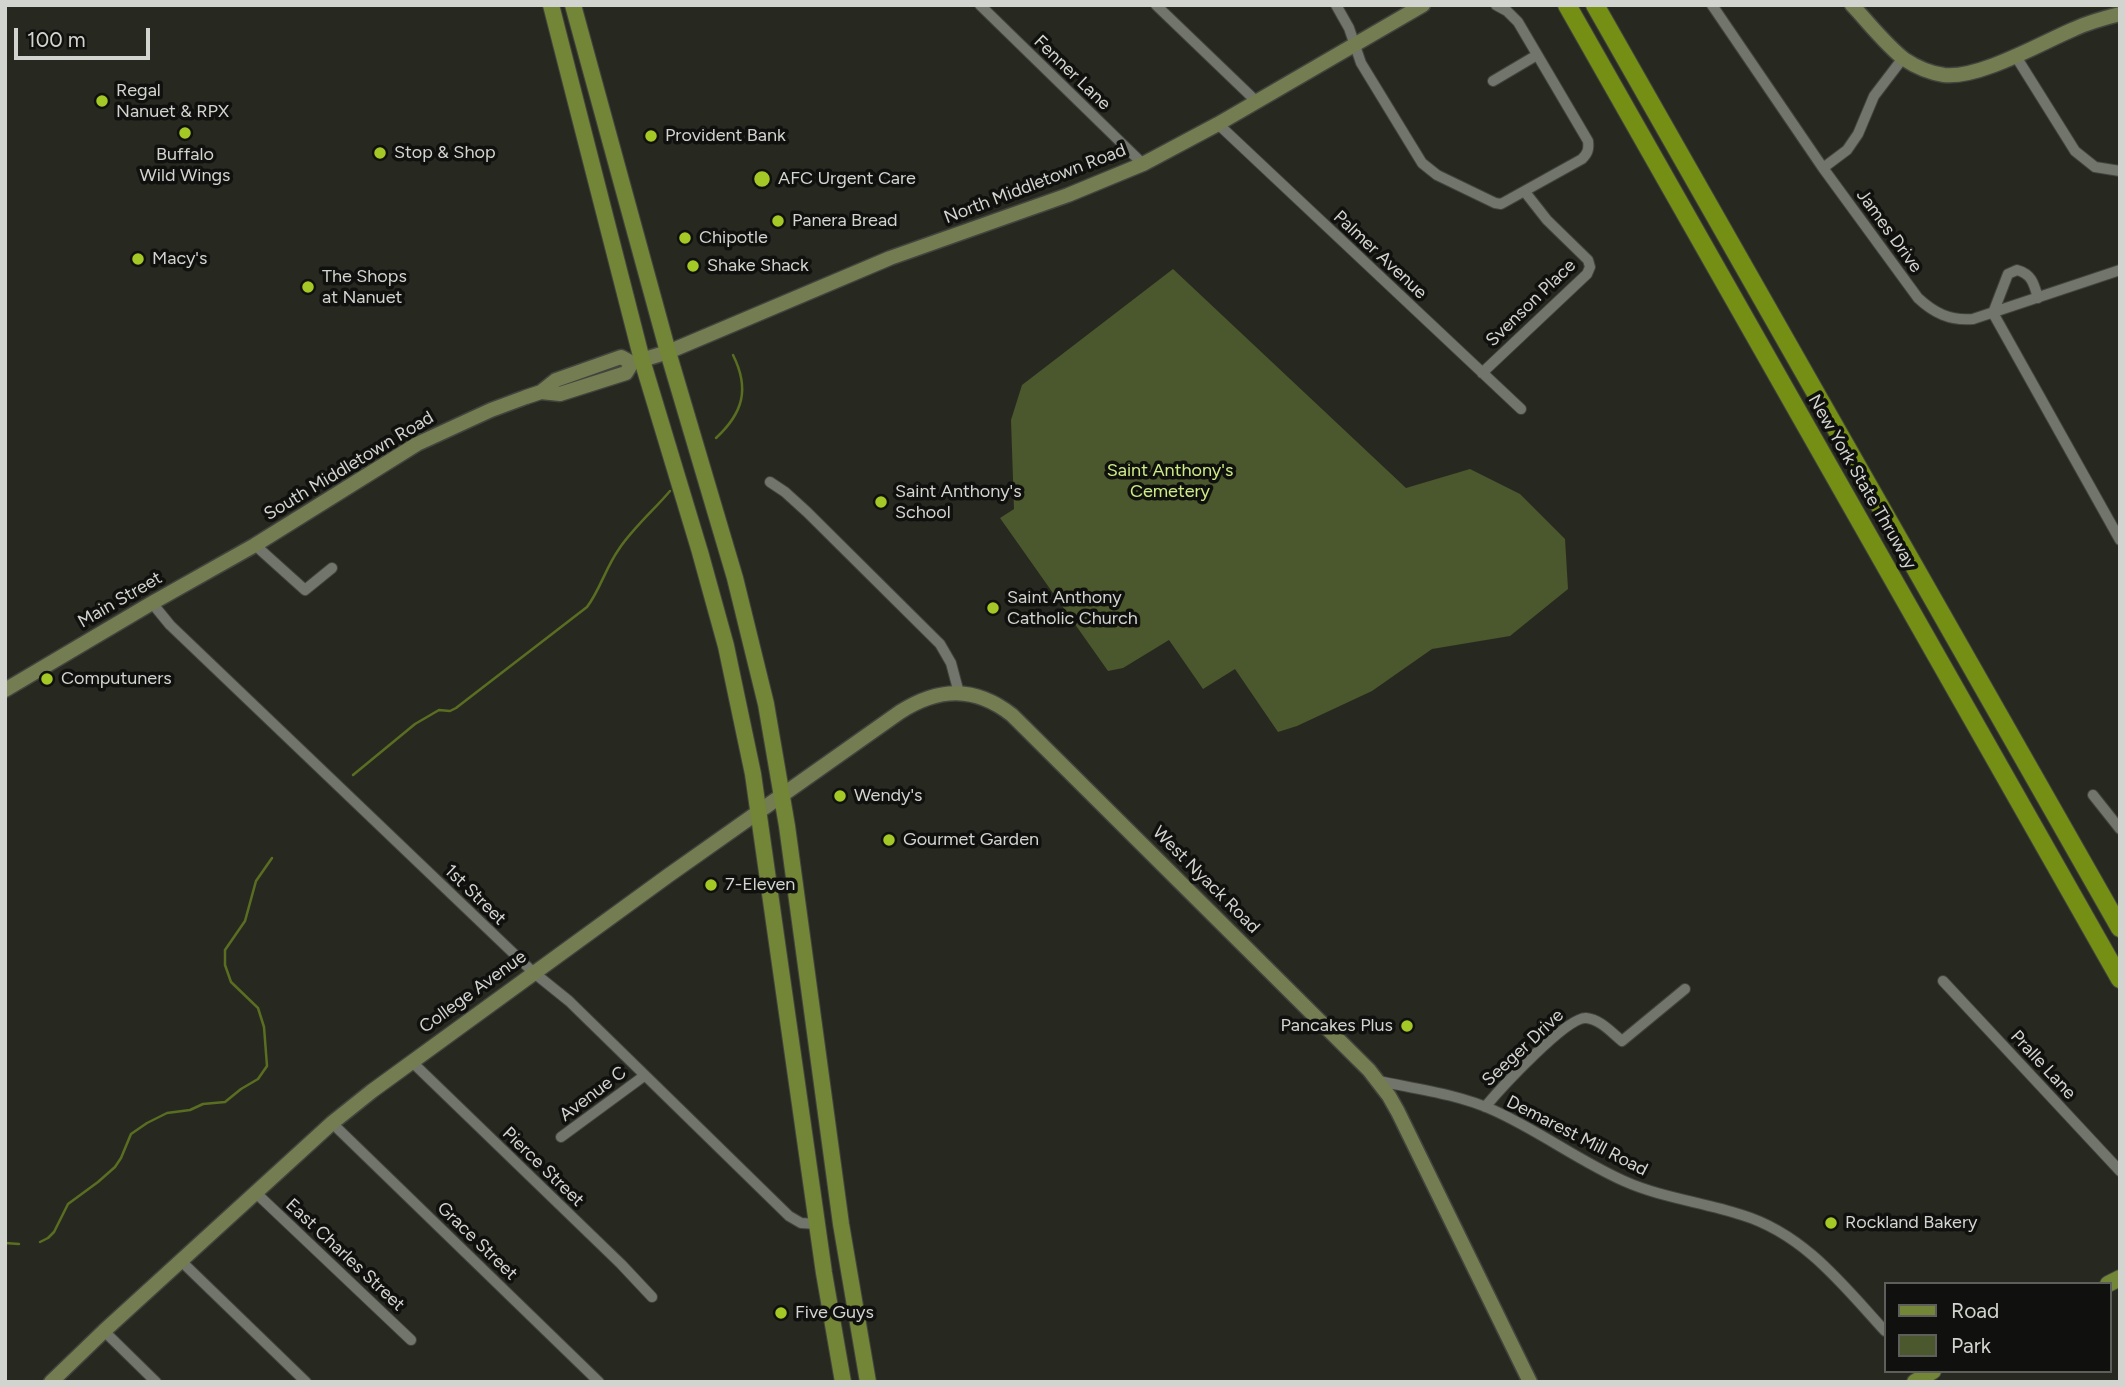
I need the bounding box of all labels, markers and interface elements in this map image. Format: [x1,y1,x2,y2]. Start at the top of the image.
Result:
scale bar [18,14,154,58]
text: 100 m [27,27,86,52]
street label: Fenner Lane [1029,31,1115,115]
place label: Regal Nanuet & RPX [116,80,229,122]
marker: Regal Nanuet & RPX [94,93,110,109]
marker: Buffalo Wild Wings [177,125,193,141]
place label: Provident Bank [665,125,786,147]
marker: Provident Bank [643,128,659,144]
street label: North Middletown Road [941,139,1129,229]
place label: Stop & Shop [394,142,496,164]
place label: Buffalo Wild Wings [140,144,230,186]
marker: Stop & Shop [372,145,388,161]
place label: AFC Urgent Care [778,168,916,190]
marker: AFC Urgent Care [752,169,772,189]
street label: James Drive [1851,185,1927,277]
street label: Palmer Avenue [1329,206,1431,304]
place label: Panera Bread [792,210,898,232]
marker: Panera Bread [770,213,786,229]
place label: Chipotle [699,227,768,249]
marker: Chipotle [677,230,693,246]
place label: Macy's [152,248,207,270]
marker: Macy's [130,251,146,267]
place label: Shake Shack [707,255,809,277]
street label: Svenson Place [1482,255,1580,351]
marker: Shake Shack [685,258,701,274]
place label: The Shops at Nanuet [322,266,407,308]
marker: The Shops at Nanuet [300,279,316,295]
street label: New York State Thruway [1803,391,1921,573]
street label: South Middletown Road [260,407,438,525]
park label: Saint Anthony's Cemetery [1107,460,1233,503]
place label: Saint Anthony's School [895,481,1022,524]
marker: Saint Anthony's School [873,494,889,510]
street label: Main Street [74,567,166,633]
place label: Saint Anthony Catholic Church [1007,587,1138,630]
marker: Saint Anthony Catholic Church [985,600,1001,616]
place label: Computuners [61,668,172,690]
marker: Computuners [39,671,55,687]
place label: Wendy's [854,785,922,807]
marker: Wendy's [832,788,848,804]
street label: West Nyack Road [1148,822,1264,938]
place label: Gourmet Garden [903,829,1039,851]
marker: Gourmet Garden [881,832,897,848]
street label: 1st Street [440,860,510,930]
place label: 7-Eleven [725,874,795,896]
marker: 7-Eleven [703,877,719,893]
street label: College Avenue [415,946,531,1038]
street label: Seeger Drive [1478,1005,1568,1091]
place label: Pancakes Plus [1281,1015,1393,1037]
marker: Pancakes Plus [1399,1018,1415,1034]
street label: Pralle Lane [2006,1026,2080,1104]
street label: Avenue C [555,1062,631,1126]
street label: Demarest Mill Road [1503,1091,1651,1181]
street label: Pierce Street [498,1123,588,1211]
street label: East Charles Street [281,1194,409,1316]
street label: Grace Street [432,1197,522,1285]
place label: Rockland Bakery [1845,1212,1977,1234]
marker: Rockland Bakery [1823,1215,1839,1231]
legend [1884,1282,2111,1373]
text: Road [1951,1298,1999,1323]
place label: Five Guys [795,1302,874,1324]
marker: Five Guys [773,1305,789,1321]
text: Park [1951,1333,1991,1358]

